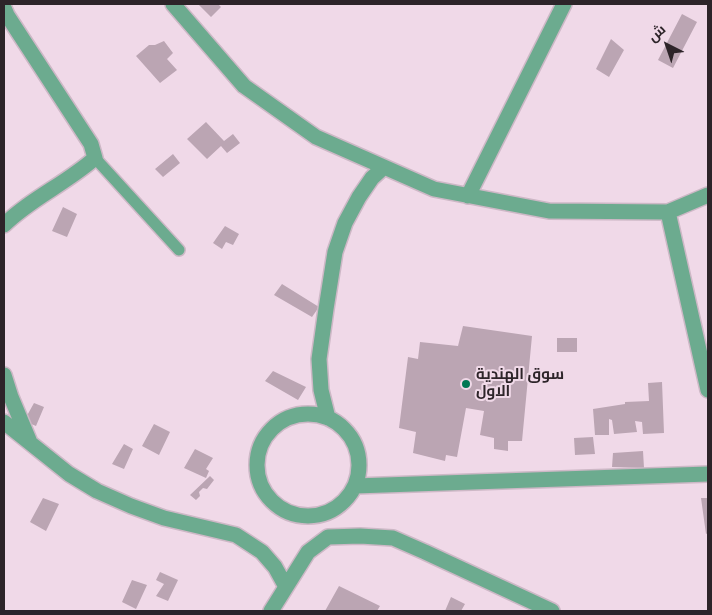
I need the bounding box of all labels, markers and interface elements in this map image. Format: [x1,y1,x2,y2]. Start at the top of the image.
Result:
north arrow [642,20,692,70]
text: ش [644,21,669,46]
place label: سوق الهندية الاول [476,366,564,401]
marker: سوق الهندية الاول [460,378,472,390]

